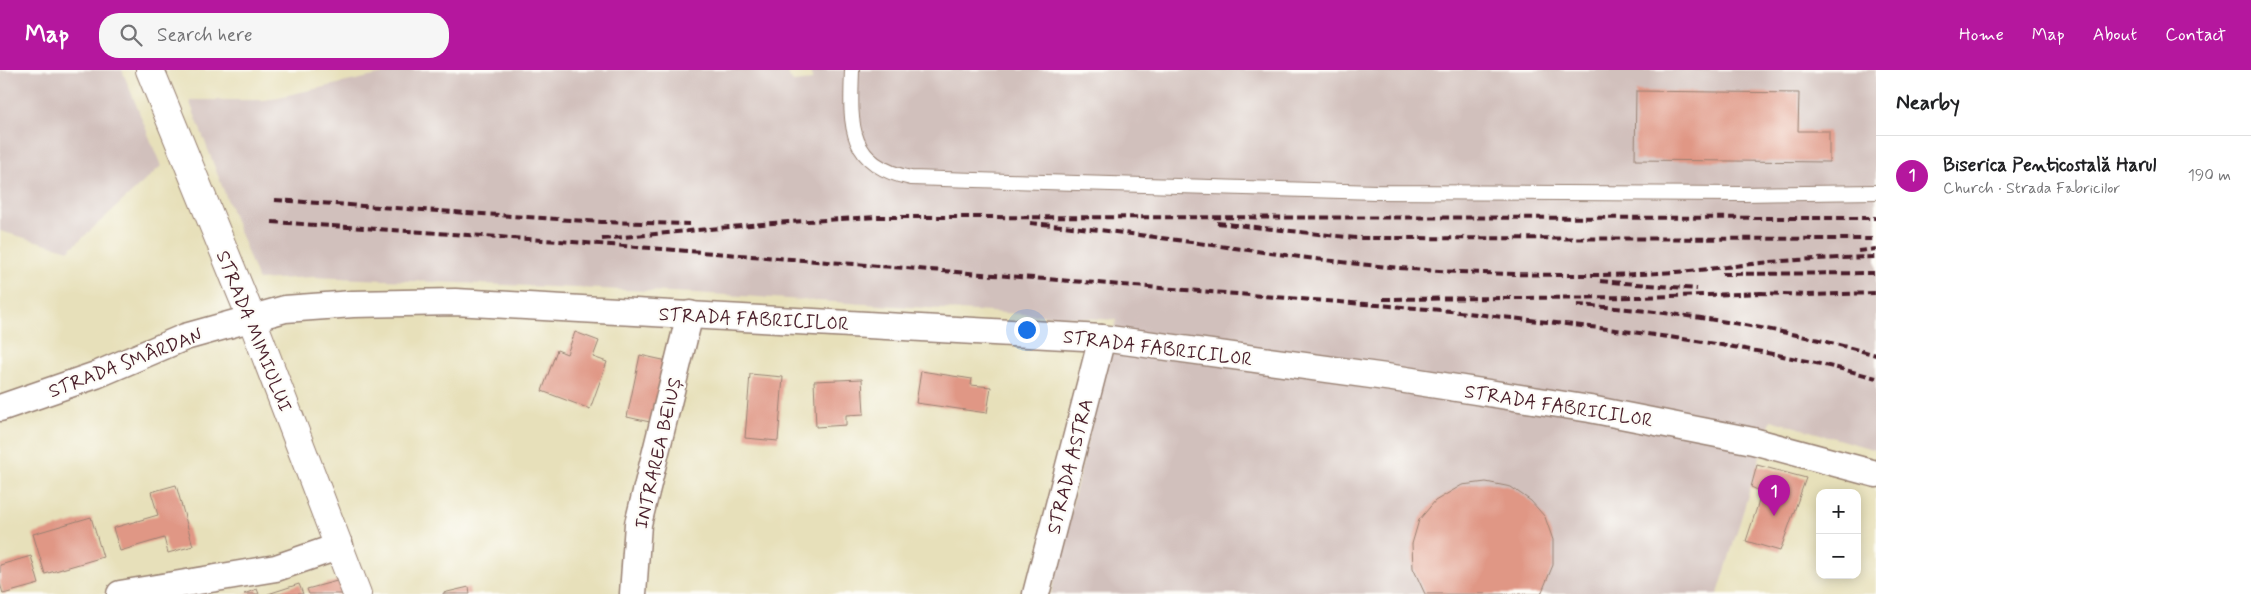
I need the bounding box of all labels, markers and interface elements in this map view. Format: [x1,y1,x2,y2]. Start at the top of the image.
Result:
search box [99,13,449,58]
text: Map [25,20,69,51]
icon: search [117,21,145,49]
text: Search here [157,23,253,48]
text: Home [1959,23,2004,47]
text: Map [2032,23,2065,47]
text: About [2093,23,2137,47]
text: Contact [2165,23,2226,47]
text: Nearby [1896,89,1960,117]
text: Biserica Penticostală Harul [1943,153,2156,178]
text: 1 [1908,165,1916,186]
text: 190 m [2188,165,2231,186]
text: Church · Strada Fabricilor [1943,178,2120,199]
street label: STRADA MIMIULUI [210,247,297,416]
street label: STRADA FABRICILOR [658,302,850,337]
your location [1014,317,1040,343]
street label: STRADA SMÂRDAN [45,323,206,404]
street label: STRADA FABRICILOR [1062,324,1254,373]
street label: INTRAREA BEIUȘ [629,375,688,531]
street label: STRADA FABRICILOR [1463,379,1655,434]
street label: STRADA ASTRA [1042,396,1099,537]
pin: 1 [1758,475,1790,516]
map controls [1816,489,1861,579]
button: + [1816,489,1861,534]
button: − [1816,534,1861,579]

